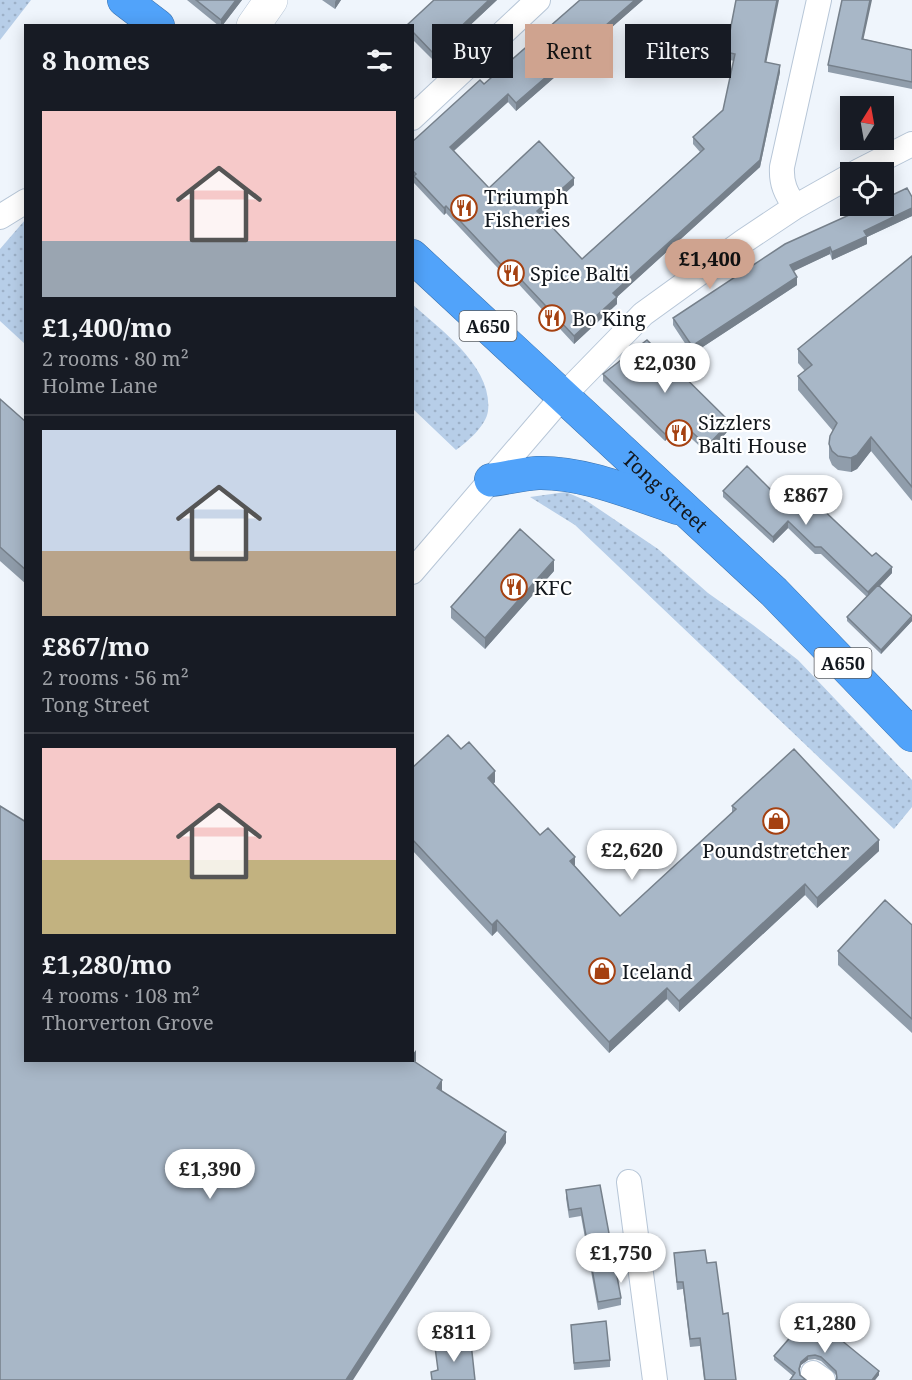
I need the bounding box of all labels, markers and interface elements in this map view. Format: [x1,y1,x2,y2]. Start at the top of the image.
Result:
chip: Buy [432,24,513,78]
chip: Rent [525,24,613,78]
chip: Filters [625,24,731,78]
text: 8 homes [42,42,150,78]
icon: filters [363,44,396,77]
north arrow [840,96,894,150]
map controls [840,96,894,216]
icon: home [165,150,273,258]
button: locate [840,162,894,216]
place label: Triumph Fisheries [484,183,570,233]
restaurant icon: Triumph Fisheries [449,193,479,223]
pin: £1,400 [661,239,759,290]
text: £1,400 [679,245,741,272]
restaurant icon: Spice Balti [496,258,526,288]
place label: Spice Balti [530,260,630,287]
restaurant icon: Bo King [537,303,567,333]
place label: Bo King [572,305,646,332]
text: £1,400/mo [42,309,172,345]
road number: A650 [460,311,516,341]
pin: £2,030 [616,343,714,394]
text: 2 rooms · 80 m² [42,345,189,372]
text: £2,030 [634,349,696,376]
text: Holme Lane [42,372,158,399]
place label: Sizzlers Balti House [698,409,807,459]
restaurant icon: Sizzlers Balti House [664,418,694,448]
street label: Tong Street [617,445,714,538]
icon: home [165,469,273,577]
pin: £867 [770,475,842,526]
text: £867 [783,481,829,508]
restaurant icon: KFC [499,572,529,602]
place label: KFC [534,574,572,601]
text: £867/mo [42,628,150,664]
road number: A650 [814,648,872,678]
text: 2 rooms · 56 m² [42,664,189,691]
text: Tong Street [42,691,149,718]
icon: home [165,787,273,895]
shop icon: Poundstretcher [761,806,791,836]
pin: £2,620 [583,830,681,881]
text: £2,620 [601,836,663,863]
place label: Poundstretcher [702,837,850,864]
text: £1,280/mo [42,946,172,982]
shop icon: Iceland [587,956,617,986]
place label: Iceland [622,958,693,985]
text: 4 rooms · 108 m² [42,982,200,1009]
text: Thorverton Grove [42,1009,214,1036]
pin: £1,390 [161,1149,259,1200]
text: £1,390 [179,1155,241,1182]
pin: £1,750 [572,1233,670,1284]
text: £1,750 [590,1239,652,1266]
pin: £1,280 [776,1303,874,1354]
text: £1,280 [794,1309,856,1336]
pin: £811 [418,1312,490,1363]
text: £811 [431,1318,477,1345]

